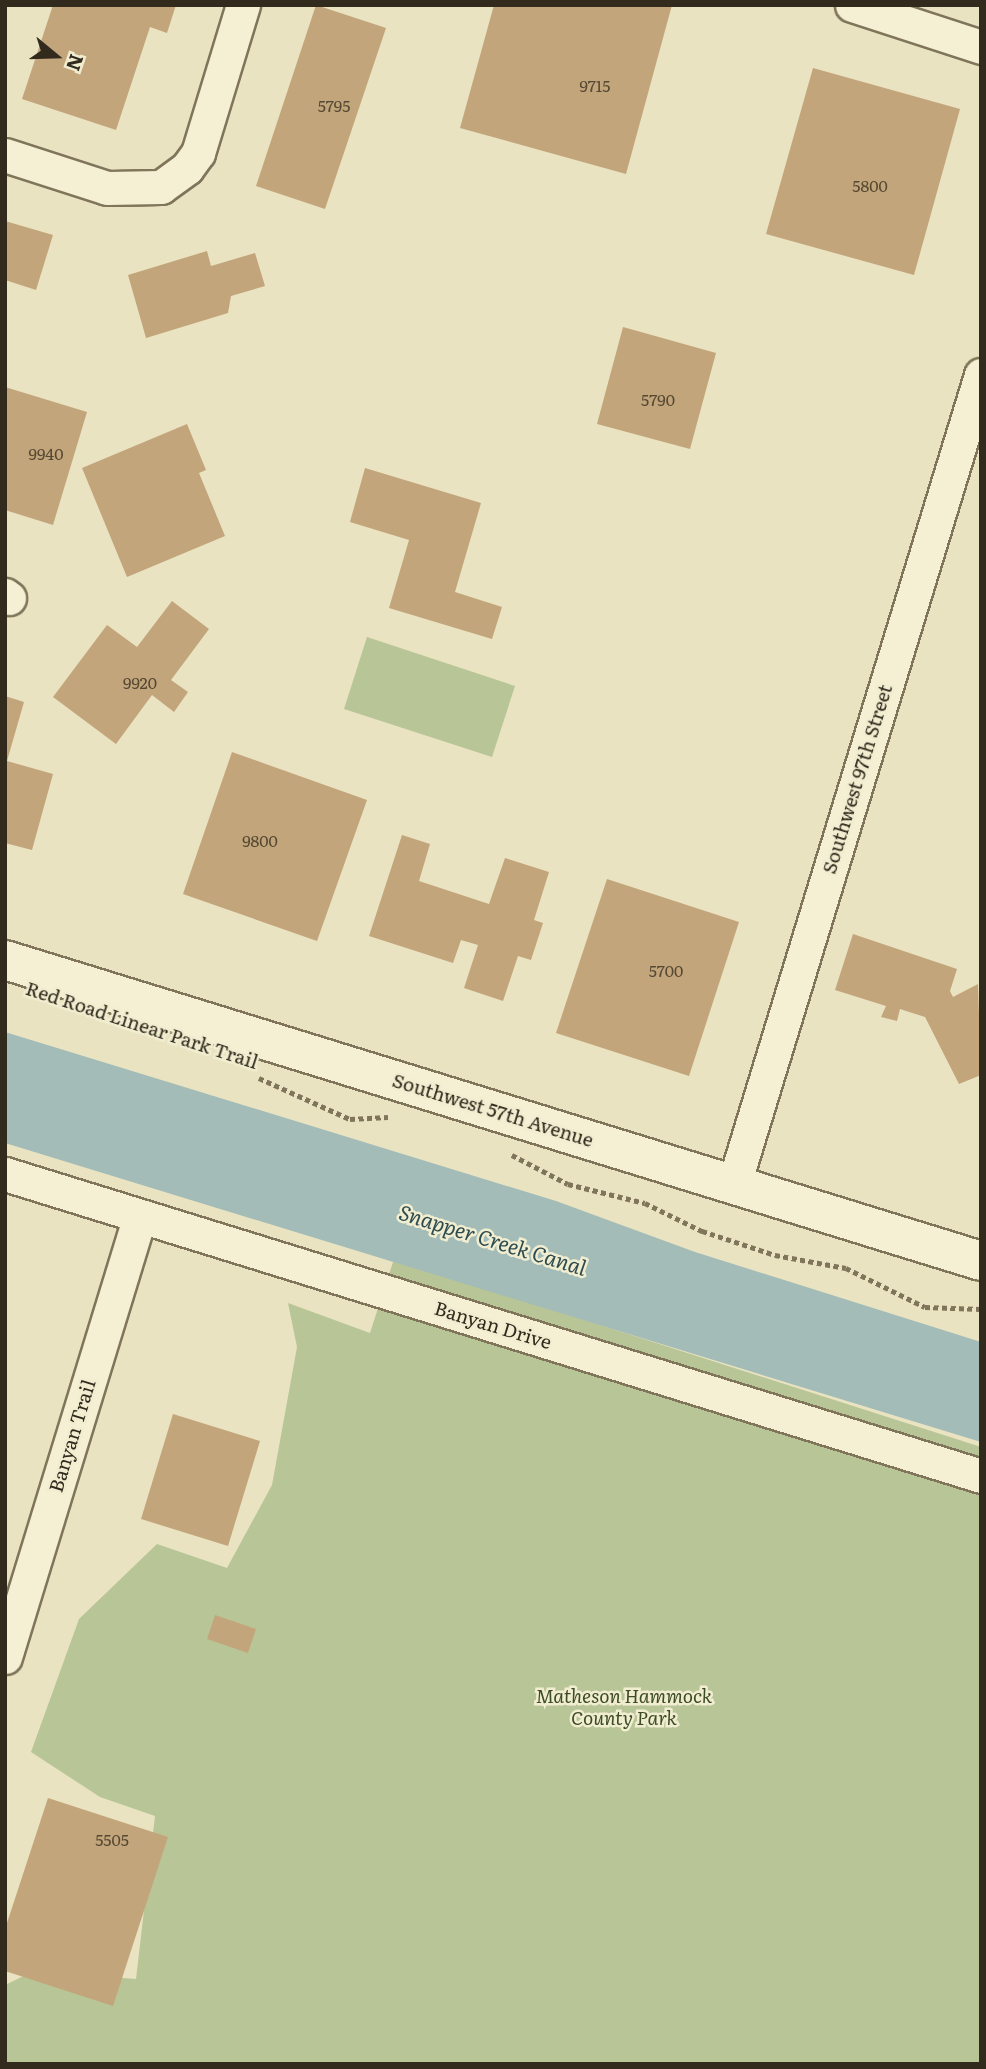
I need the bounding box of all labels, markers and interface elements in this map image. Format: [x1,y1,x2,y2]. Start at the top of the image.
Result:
north arrow [21,21,91,91]
text: N [60,51,92,75]
house number: 9715 [580,75,610,95]
house number: 5795 [318,95,350,115]
house number: 5800 [852,175,888,195]
house number: 5790 [641,389,675,409]
house number: 9940 [29,443,63,463]
house number: 9920 [123,672,157,692]
street label: Southwest 97th Street [817,682,897,876]
house number: 9800 [242,830,278,850]
house number: 5700 [649,960,683,980]
street label: Red Road Linear Park Trail [23,977,261,1073]
street label: Southwest 57th Avenue [390,1069,596,1151]
water label: Snapper Creek Canal [396,1199,590,1279]
street label: Banyan Drive [432,1296,554,1354]
street label: Banyan Trail [44,1377,100,1495]
park label: Matheson Hammock County Park [536,1685,712,1729]
house number: 5505 [95,1829,129,1849]

